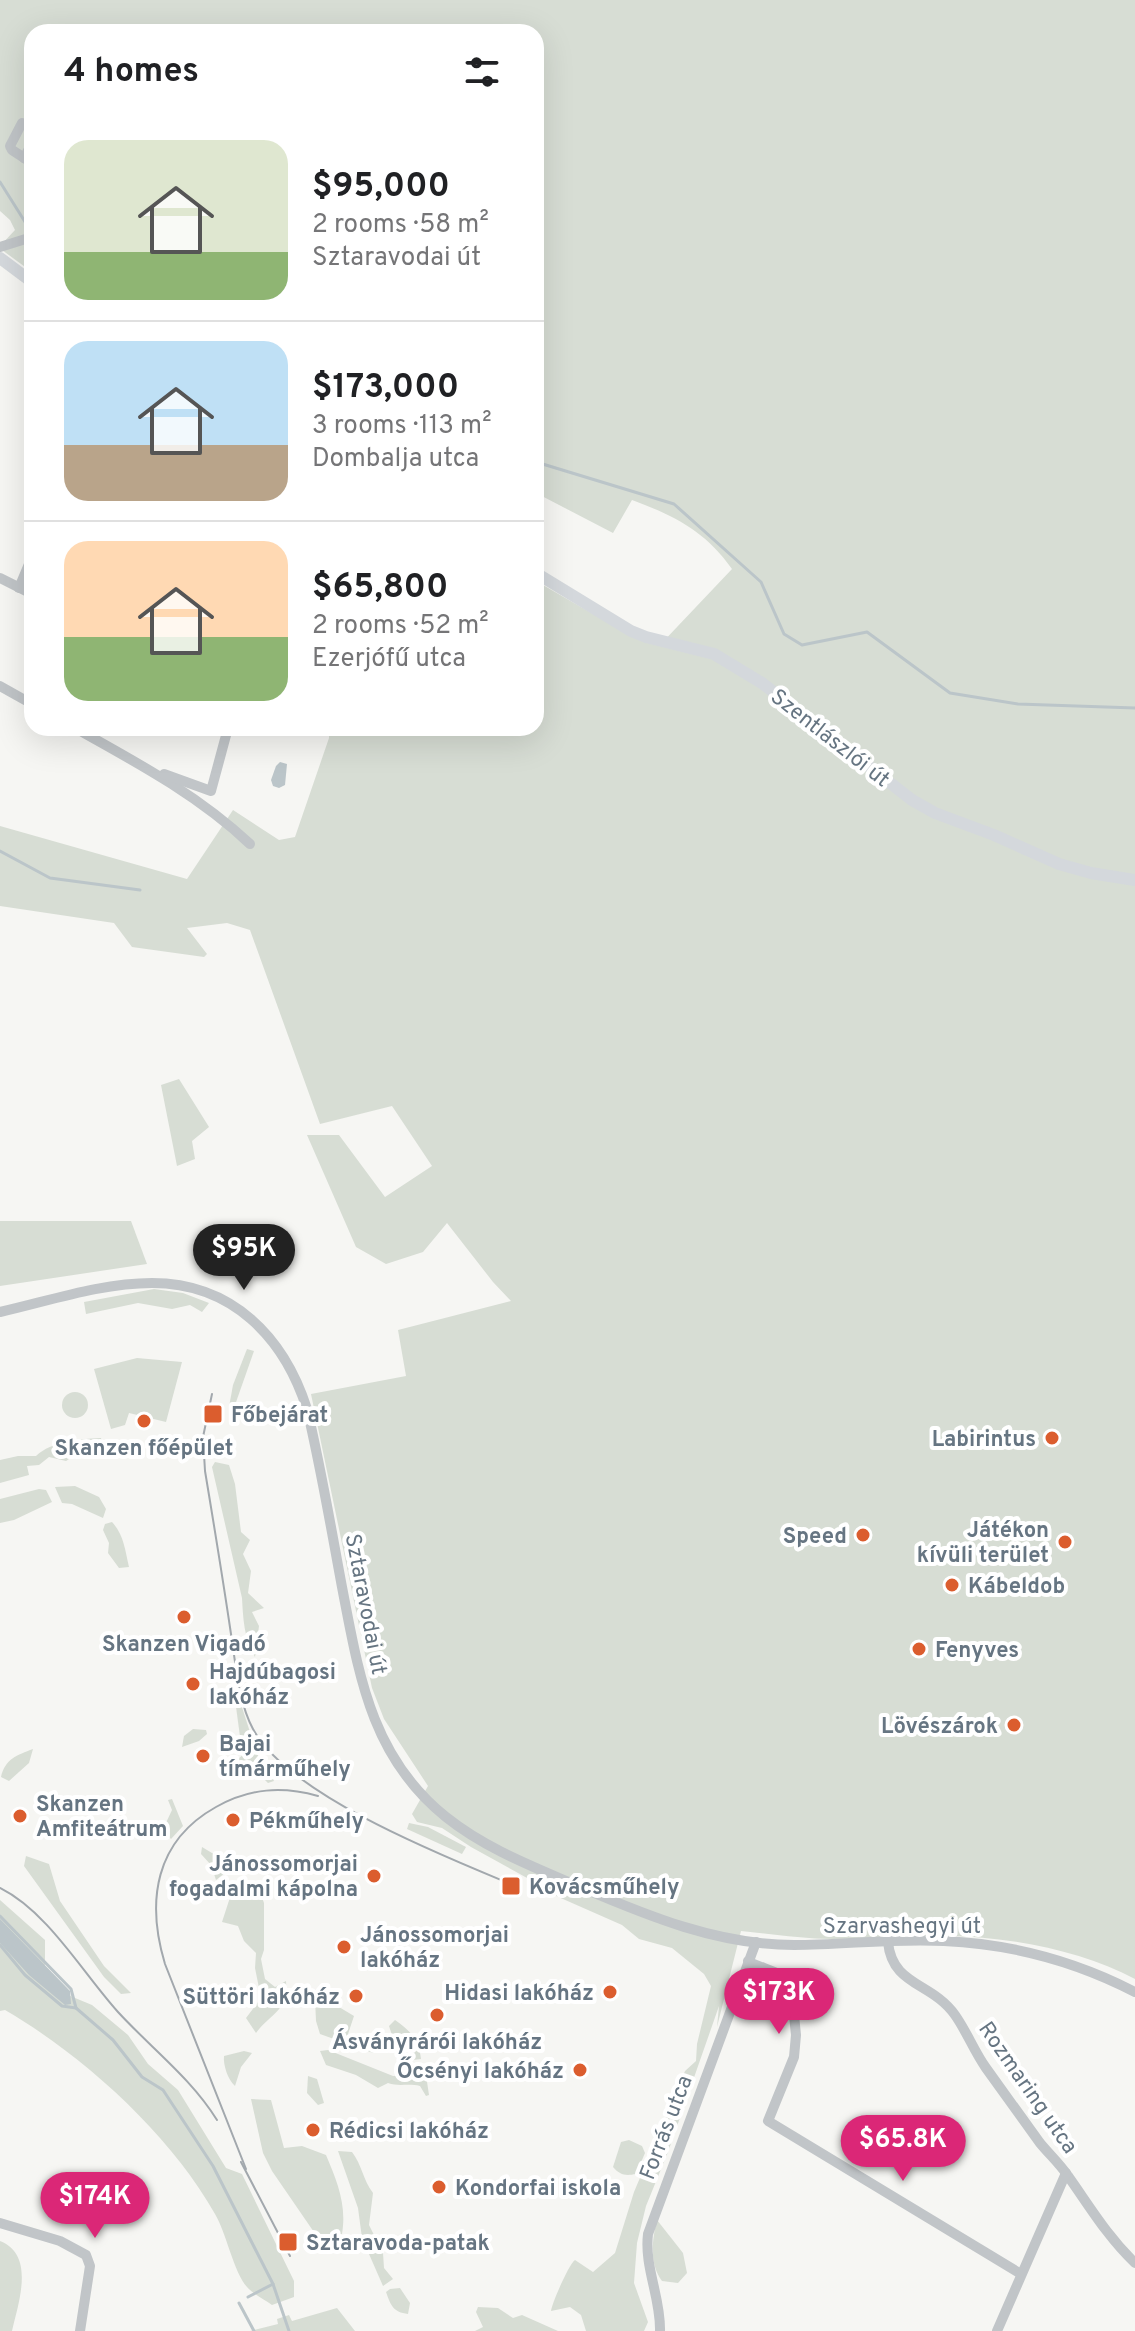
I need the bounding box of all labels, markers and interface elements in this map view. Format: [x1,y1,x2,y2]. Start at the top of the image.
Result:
icon: filters [460,50,504,94]
text: 4 homes [64,51,199,94]
text: $95,000 [312,166,450,209]
icon: home [128,172,224,268]
text: 2 rooms · 58 m² [312,209,489,242]
text: Sztaravodai út [312,242,481,275]
text: $173,000 [312,367,459,410]
icon: home [128,373,224,469]
text: 3 rooms · 113 m² [312,410,492,443]
text: Dombalja utca [312,443,479,476]
text: $65,800 [312,567,448,610]
icon: home [128,573,224,669]
text: 2 rooms · 52 m² [312,610,489,643]
text: Ezerjófű utca [312,643,466,676]
street label: Szentlászlói út [764,684,895,794]
pin: $95K [197,1224,291,1292]
text: $95K [211,1233,277,1266]
marker: Főbejárat [202,1403,224,1425]
place label: Főbejárat [231,1403,328,1430]
marker: Skanzen főépület [135,1412,153,1430]
place label: Labirintus [932,1427,1036,1454]
marker: Labirintus [1043,1429,1061,1447]
place label: Skanzen főépület [55,1436,233,1463]
place label: Játékon kívüli terület [917,1518,1049,1570]
place label: Speed [783,1524,847,1551]
marker: Speed [854,1526,872,1544]
street label: Sztaravodai út [338,1532,391,1677]
marker: Játékon kívüli terület [1056,1533,1074,1551]
place label: Kábeldob [968,1574,1065,1601]
marker: Kábeldob [943,1576,961,1594]
marker: Skanzen Vigadó [175,1608,193,1626]
place label: Skanzen Vigadó [102,1632,266,1659]
place label: Fenyves [935,1638,1019,1665]
marker: Fenyves [910,1640,928,1658]
place label: Hajdúbagosi lakóház [209,1660,336,1712]
marker: Hajdúbagosi lakóház [184,1675,202,1693]
place label: Lövészárok [881,1714,998,1741]
marker: Lövészárok [1005,1716,1023,1734]
place label: Bajai tímárműhely [219,1732,351,1784]
marker: Bajai tímárműhely [194,1747,212,1765]
place label: Skanzen Amfiteátrum [36,1792,168,1844]
marker: Skanzen Amfiteátrum [11,1807,29,1825]
place label: Pékműhely [249,1809,364,1836]
marker: Pékműhely [224,1811,242,1829]
place label: Jánossomorjai fogadalmi kápolna [169,1852,358,1904]
marker: Jánossomorjai fogadalmi kápolna [365,1867,383,1885]
marker: Kovácsműhely [500,1875,522,1897]
place label: Kovácsműhely [529,1875,679,1902]
street label: Szarvashegyi út [823,1914,981,1941]
place label: Jánossomorjai lakóház [360,1923,509,1975]
marker: Jánossomorjai lakóház [335,1938,353,1956]
pin: $173K [723,1968,835,2036]
text: $173K [742,1977,816,2010]
place label: Hidasi lakóház [444,1981,594,2008]
marker: Hidasi lakóház [601,1983,619,2001]
place label: Süttöri lakóház [183,1985,340,2012]
marker: Süttöri lakóház [347,1987,365,2005]
marker: Ásványrárói lakóház [428,2006,446,2024]
street label: Rozmaring utca [971,2017,1082,2160]
place label: Ásványrárói lakóház [332,2028,542,2057]
place label: Őcsényi lakóház [397,2056,564,2086]
marker: Őcsényi lakóház [571,2061,589,2079]
street label: Forrás utca [635,2072,700,2184]
pin: $65.8K [838,2115,968,2183]
place label: Rédicsi lakóház [329,2119,489,2146]
marker: Rédicsi lakóház [304,2121,322,2139]
text: $65.8K [859,2124,947,2157]
pin: $174K [39,2172,151,2240]
place label: Kondorfai iskola [455,2176,621,2203]
marker: Kondorfai iskola [430,2178,448,2196]
text: $174K [59,2181,131,2214]
marker: Sztaravoda-patak [277,2231,299,2253]
place label: Sztaravoda-patak [306,2231,490,2258]

